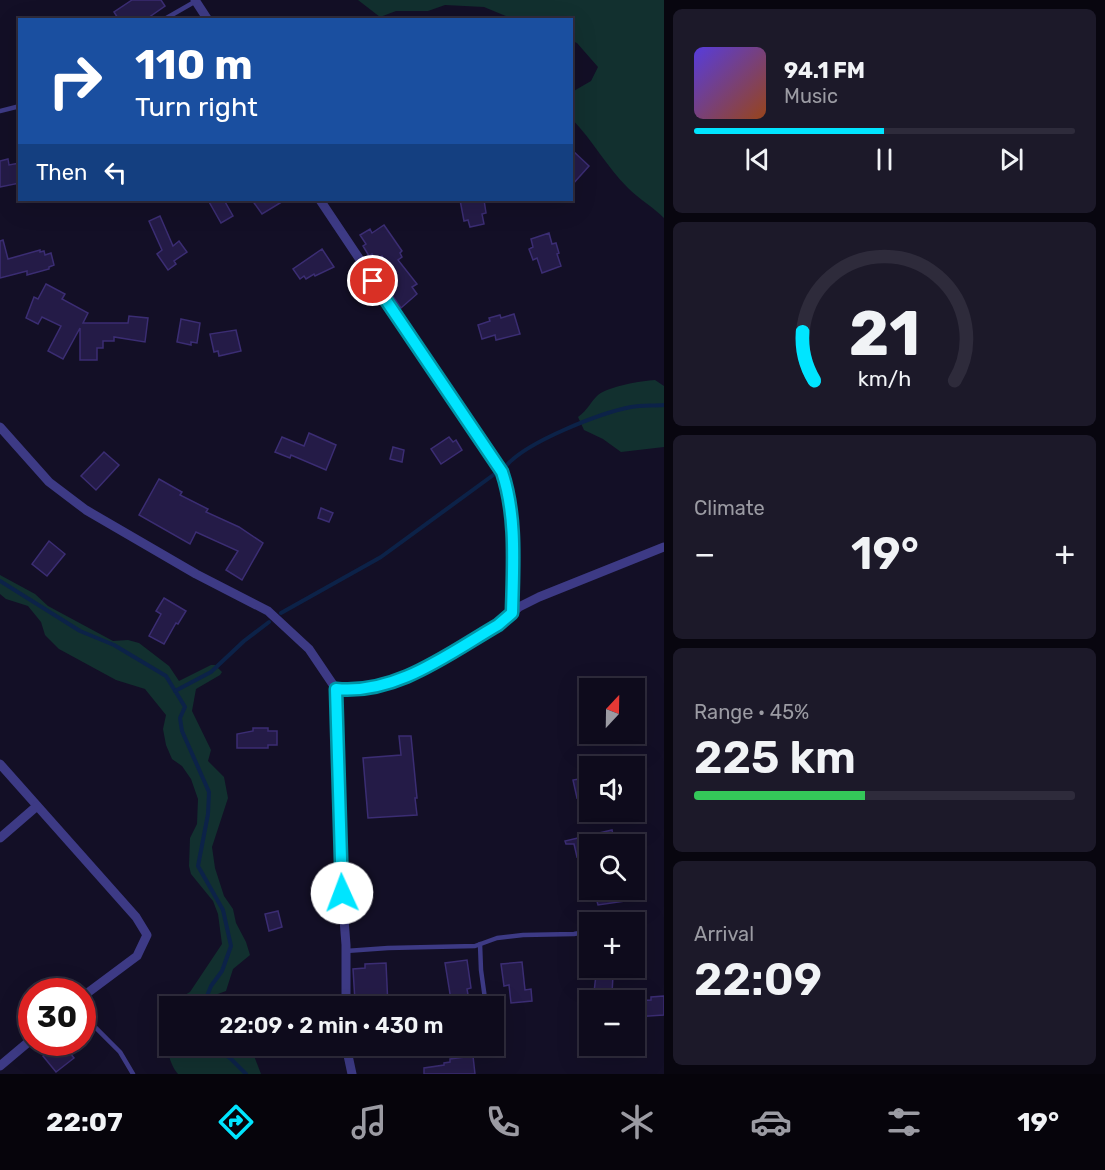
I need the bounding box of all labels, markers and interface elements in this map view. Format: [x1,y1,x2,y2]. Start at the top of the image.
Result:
text: 110 m [135,40,253,90]
icon: right [36,42,114,120]
text: 94.1 FM [784,57,865,84]
text: Music [784,84,838,108]
text: Turn right [135,91,258,123]
icon: previous [741,143,774,176]
icon: pause [868,143,901,176]
icon: next [995,143,1028,176]
icon: left [99,156,132,189]
text: Then [36,159,87,186]
pin [347,255,398,306]
icon: arrive [356,264,389,297]
text: 21 [849,297,920,371]
text: km/h [858,366,911,391]
text: Climate [694,496,765,520]
text: 19° [851,527,919,580]
text: − [694,534,715,573]
text: + [1054,534,1075,573]
north arrow [579,678,645,744]
map controls [579,678,645,1056]
text: Range · 45% [694,700,809,724]
text: 225 km [694,731,856,784]
button: sound [579,756,645,822]
button: search [579,834,645,900]
position arrow [310,861,374,925]
button: + [579,912,645,978]
text: Arrival [694,922,754,946]
text: 22:09 [694,953,822,1006]
speed limit sign: 30 [18,978,96,1056]
button: − [579,990,645,1056]
text: 22:09 · 2 min · 430 m [220,1012,443,1039]
icon: directions [215,1101,257,1143]
icon: music [348,1101,390,1143]
icon: phone [482,1101,524,1143]
icon: climate [616,1101,658,1143]
icon: car [750,1101,792,1143]
icon: filters [883,1101,925,1143]
text: 22:07 [46,1106,123,1138]
text: 19° [1017,1106,1059,1138]

